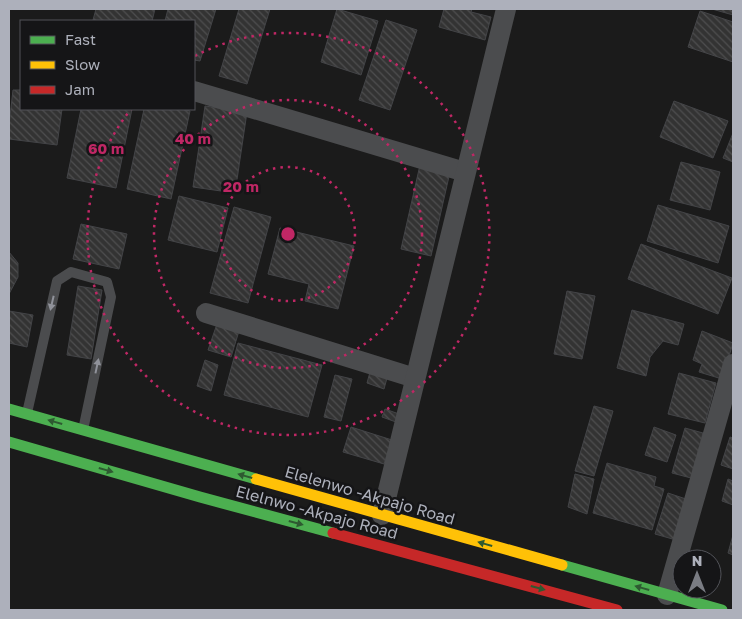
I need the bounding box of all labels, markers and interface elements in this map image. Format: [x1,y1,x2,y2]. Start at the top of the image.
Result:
legend [20,20,195,110]
text: Fast [65,30,96,48]
text: Slow [65,55,100,73]
text: Jam [65,80,95,98]
text: 40 m [175,129,211,147]
text: 60 m [88,139,124,157]
text: 20 m [223,177,259,195]
centre of rings [279,225,297,243]
one-way arrow [48,295,56,310]
one-way arrow [93,358,101,374]
one-way arrow [47,418,62,426]
street label: Elelenwo -Akpajo Road [283,461,457,529]
one-way arrow [99,466,114,474]
one-way arrow [237,472,252,480]
street label: Elelnwo -Akpajo Road [234,481,400,543]
one-way arrow [289,519,304,527]
one-way arrow [478,539,493,547]
north arrow [672,549,722,599]
text: N [692,552,702,569]
one-way arrow [634,583,649,591]
one-way arrow [530,585,545,593]

